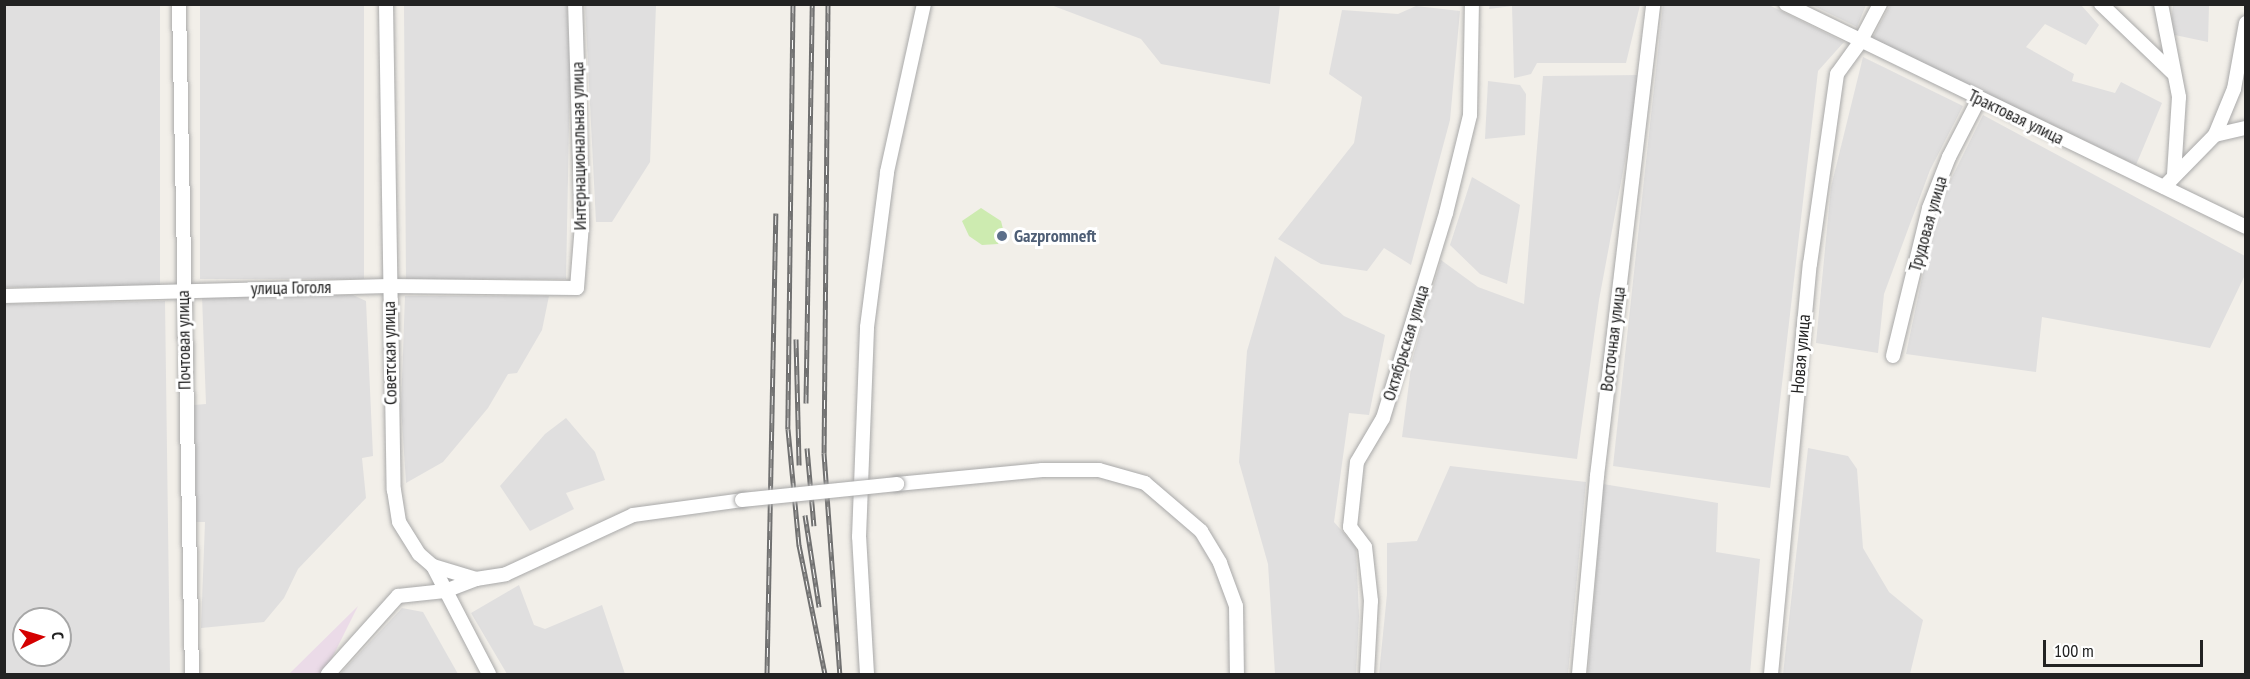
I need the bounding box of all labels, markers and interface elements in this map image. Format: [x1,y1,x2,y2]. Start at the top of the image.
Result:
street label: Интернациональная улица [567,61,591,231]
street label: Трактовая улица [1965,85,2067,149]
street label: Трудовая улица [1904,174,1952,274]
place label: Gazpromneft [1014,225,1096,247]
marker: Gazpromneft [995,229,1009,243]
street label: улица Гоголя [251,276,331,300]
street label: Октябрьская улица [1378,282,1434,404]
street label: Восточная улица [1596,285,1630,393]
street label: Почтовая улица [172,290,196,390]
street label: Советская улица [378,301,402,405]
street label: Новая улица [1787,313,1815,395]
north arrow [12,607,72,667]
scale bar [2046,628,2206,666]
text: С [48,631,68,640]
text: 100 m [2054,639,2094,662]

